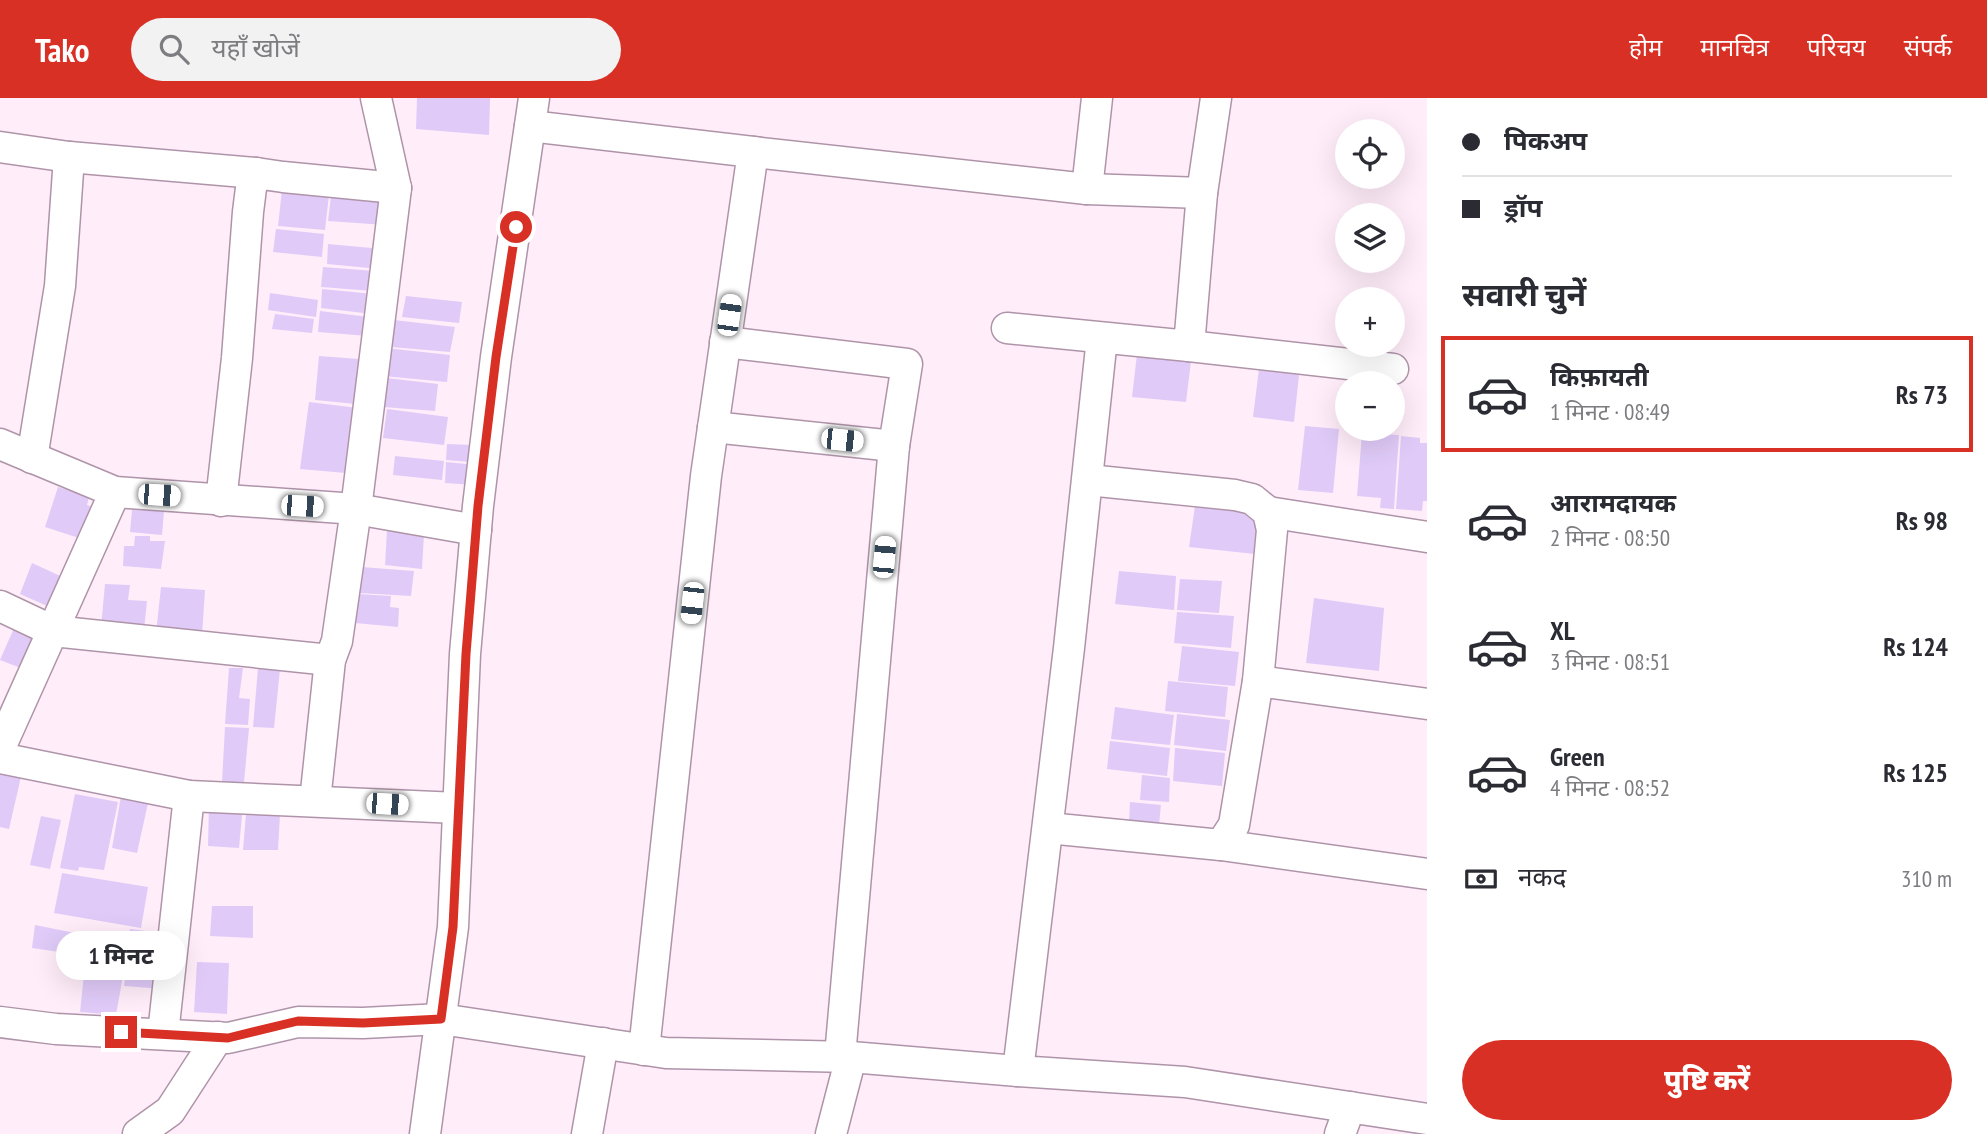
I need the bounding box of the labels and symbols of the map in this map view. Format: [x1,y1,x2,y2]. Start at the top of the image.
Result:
route start [500,211,532,243]
car [716,293,743,337]
car [821,427,864,453]
car [138,483,181,507]
car [281,494,324,518]
car [872,535,897,579]
car [680,581,705,625]
car [366,792,409,816]
callout: 1 मिनट [56,930,186,979]
route end [105,1016,137,1048]

